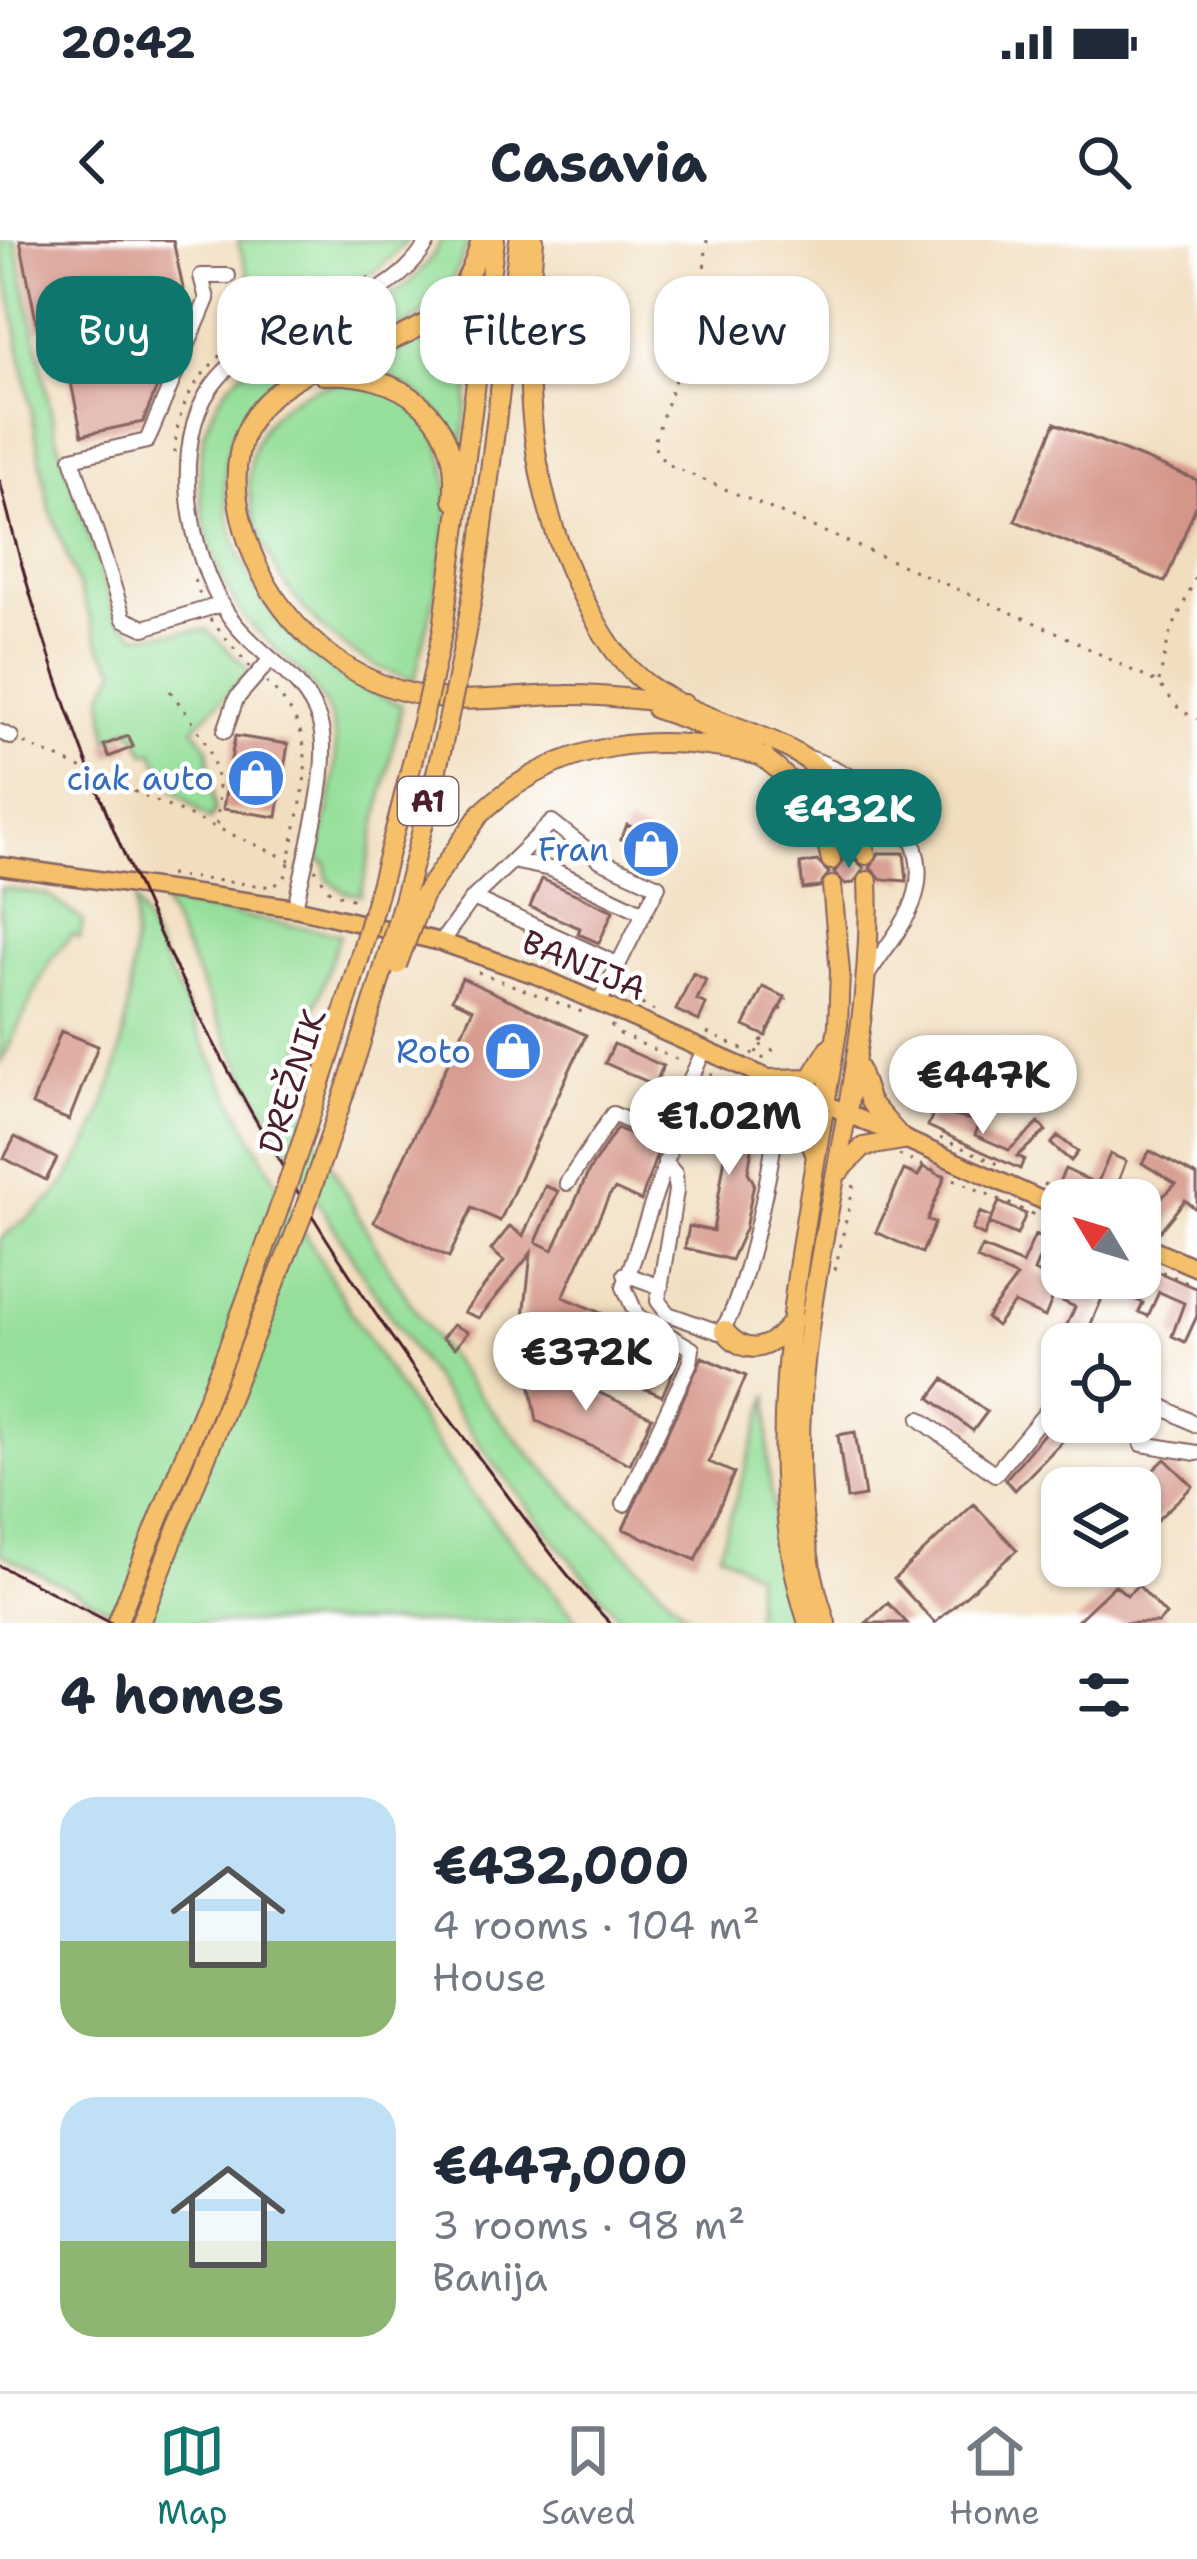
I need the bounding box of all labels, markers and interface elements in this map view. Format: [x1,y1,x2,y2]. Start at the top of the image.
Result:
text: 20:42 [60,12,196,72]
text: Casavia [489,126,708,198]
icon: back [60,129,126,195]
icon: search [1071,129,1137,195]
chip: Buy [36,276,193,384]
chip: Rent [217,276,396,384]
chip: Filters [420,276,630,384]
chip: New [654,276,829,384]
shop icon: ciak auto [225,747,287,809]
place label: ciak auto [66,756,214,801]
pin: €432K [765,769,933,871]
road number: A1 [398,777,458,825]
text: €432K [783,782,915,834]
shop icon: Fran [620,818,682,880]
place label: Fran [538,827,609,872]
street label: BANIJA [515,919,653,1011]
street label: DREŽNIK [247,1003,337,1159]
shop icon: Roto [482,1020,544,1082]
place label: Roto [396,1029,471,1074]
pin: €447K [899,1035,1067,1137]
text: €447K [916,1048,1050,1100]
pin: €1.02M [631,1076,827,1178]
text: €1.02M [656,1089,802,1141]
north arrow [1041,1179,1161,1299]
map controls [1041,1179,1161,1587]
pin: €372K [502,1312,670,1414]
button: locate [1041,1323,1161,1443]
text: €372K [520,1325,652,1377]
button: layers [1041,1467,1161,1587]
text: 4 homes [60,1661,284,1729]
icon: filters [1071,1662,1137,1728]
text: €432,000 [432,1831,690,1899]
icon: home [156,1845,300,1989]
text: 4 rooms · 104 m² [432,1899,760,1951]
text: House [432,1951,547,2003]
text: €447,000 [432,2131,688,2199]
icon: home [156,2145,300,2289]
text: 3 rooms · 98 m² [432,2199,745,2251]
text: Banija [432,2251,548,2303]
tab: Map [157,2418,228,2535]
tab: Saved [542,2418,635,2535]
tab: Home [949,2418,1040,2535]

